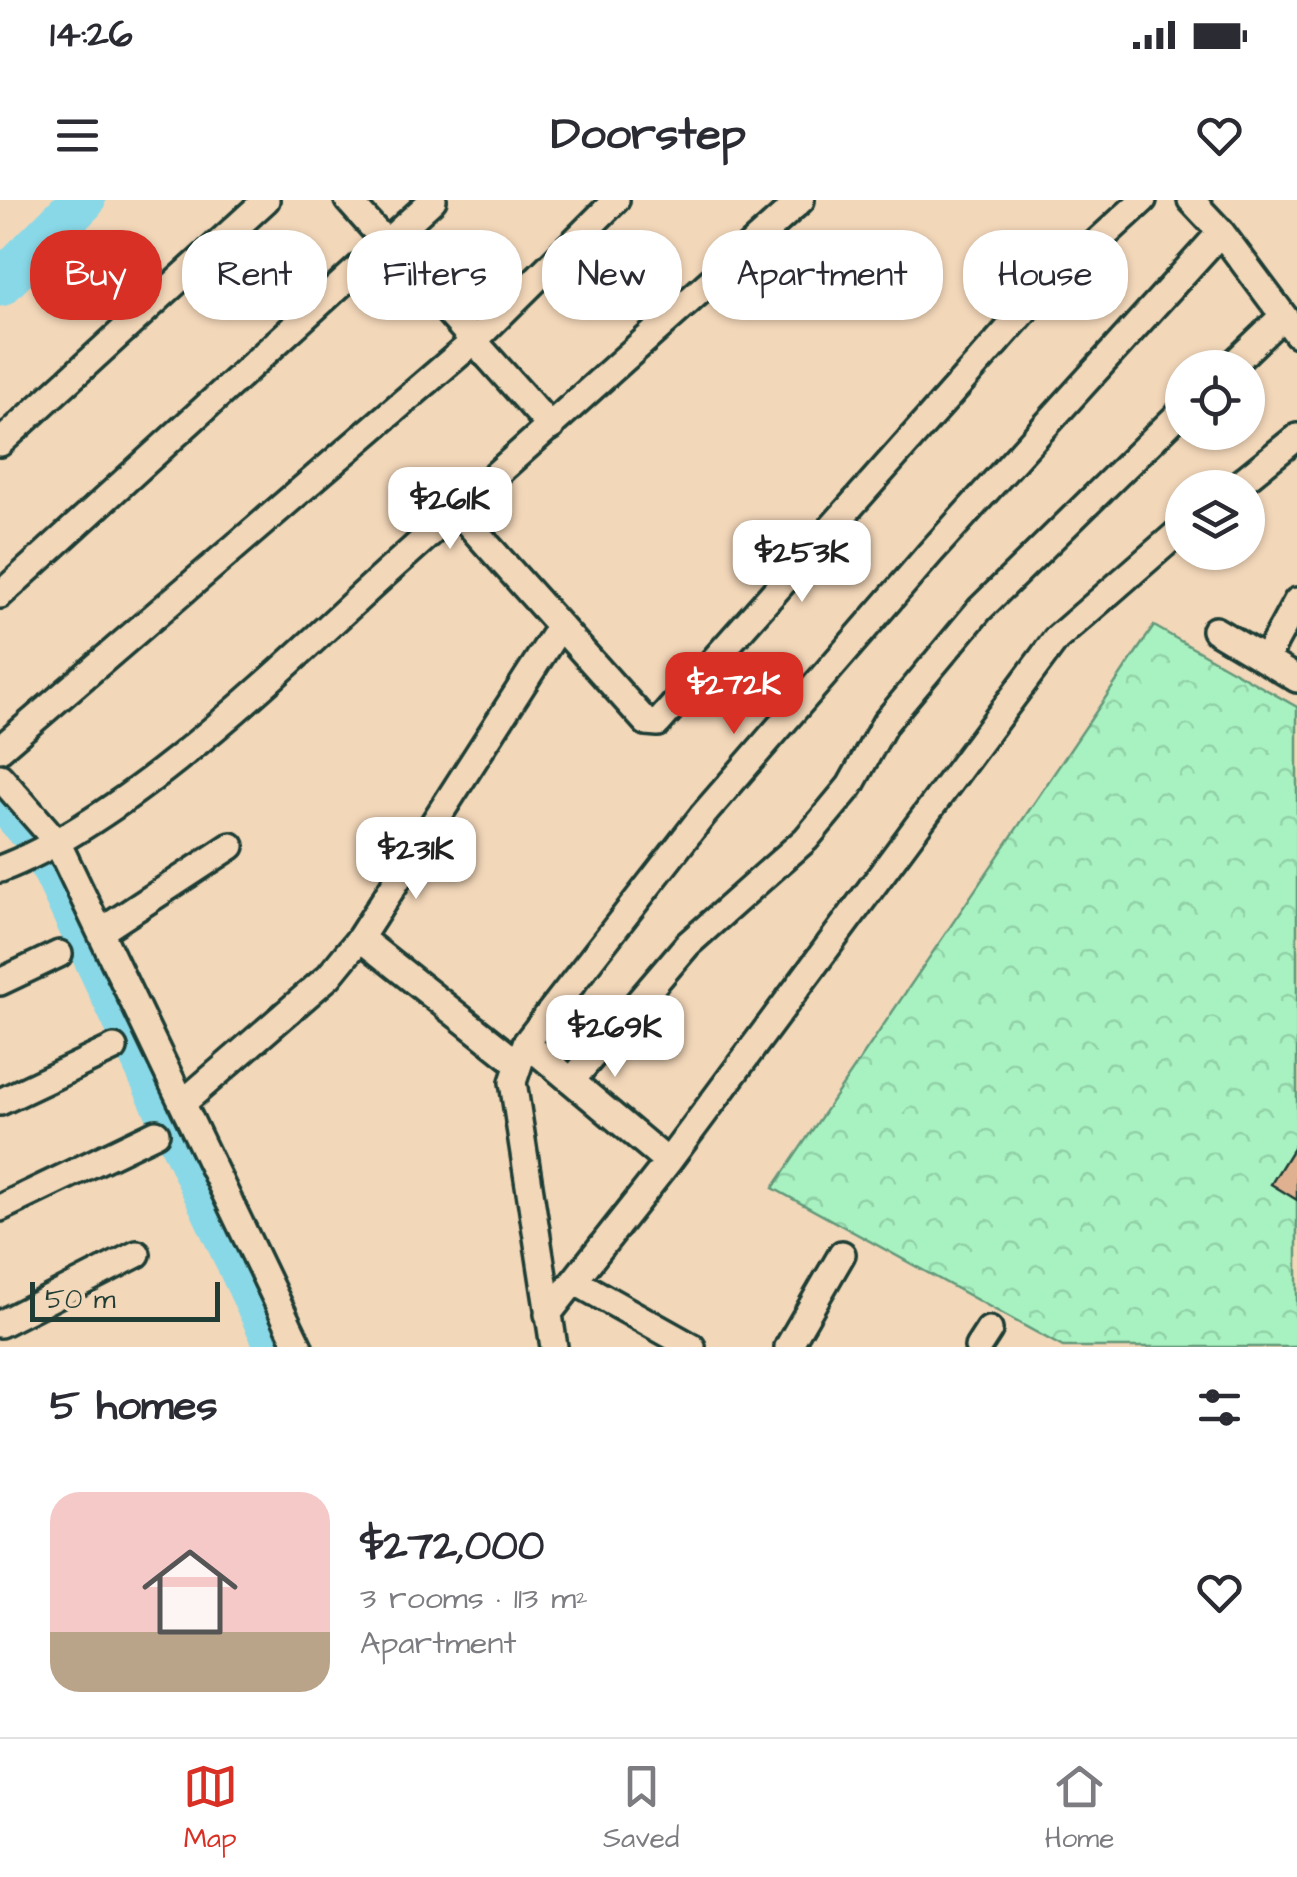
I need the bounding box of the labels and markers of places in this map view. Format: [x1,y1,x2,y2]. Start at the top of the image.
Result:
pin: $261K [380,467,520,552]
pin: $253K [732,520,872,605]
pin: $272K [664,652,804,737]
pin: $231K [346,817,486,902]
pin: $269K [545,995,685,1080]

